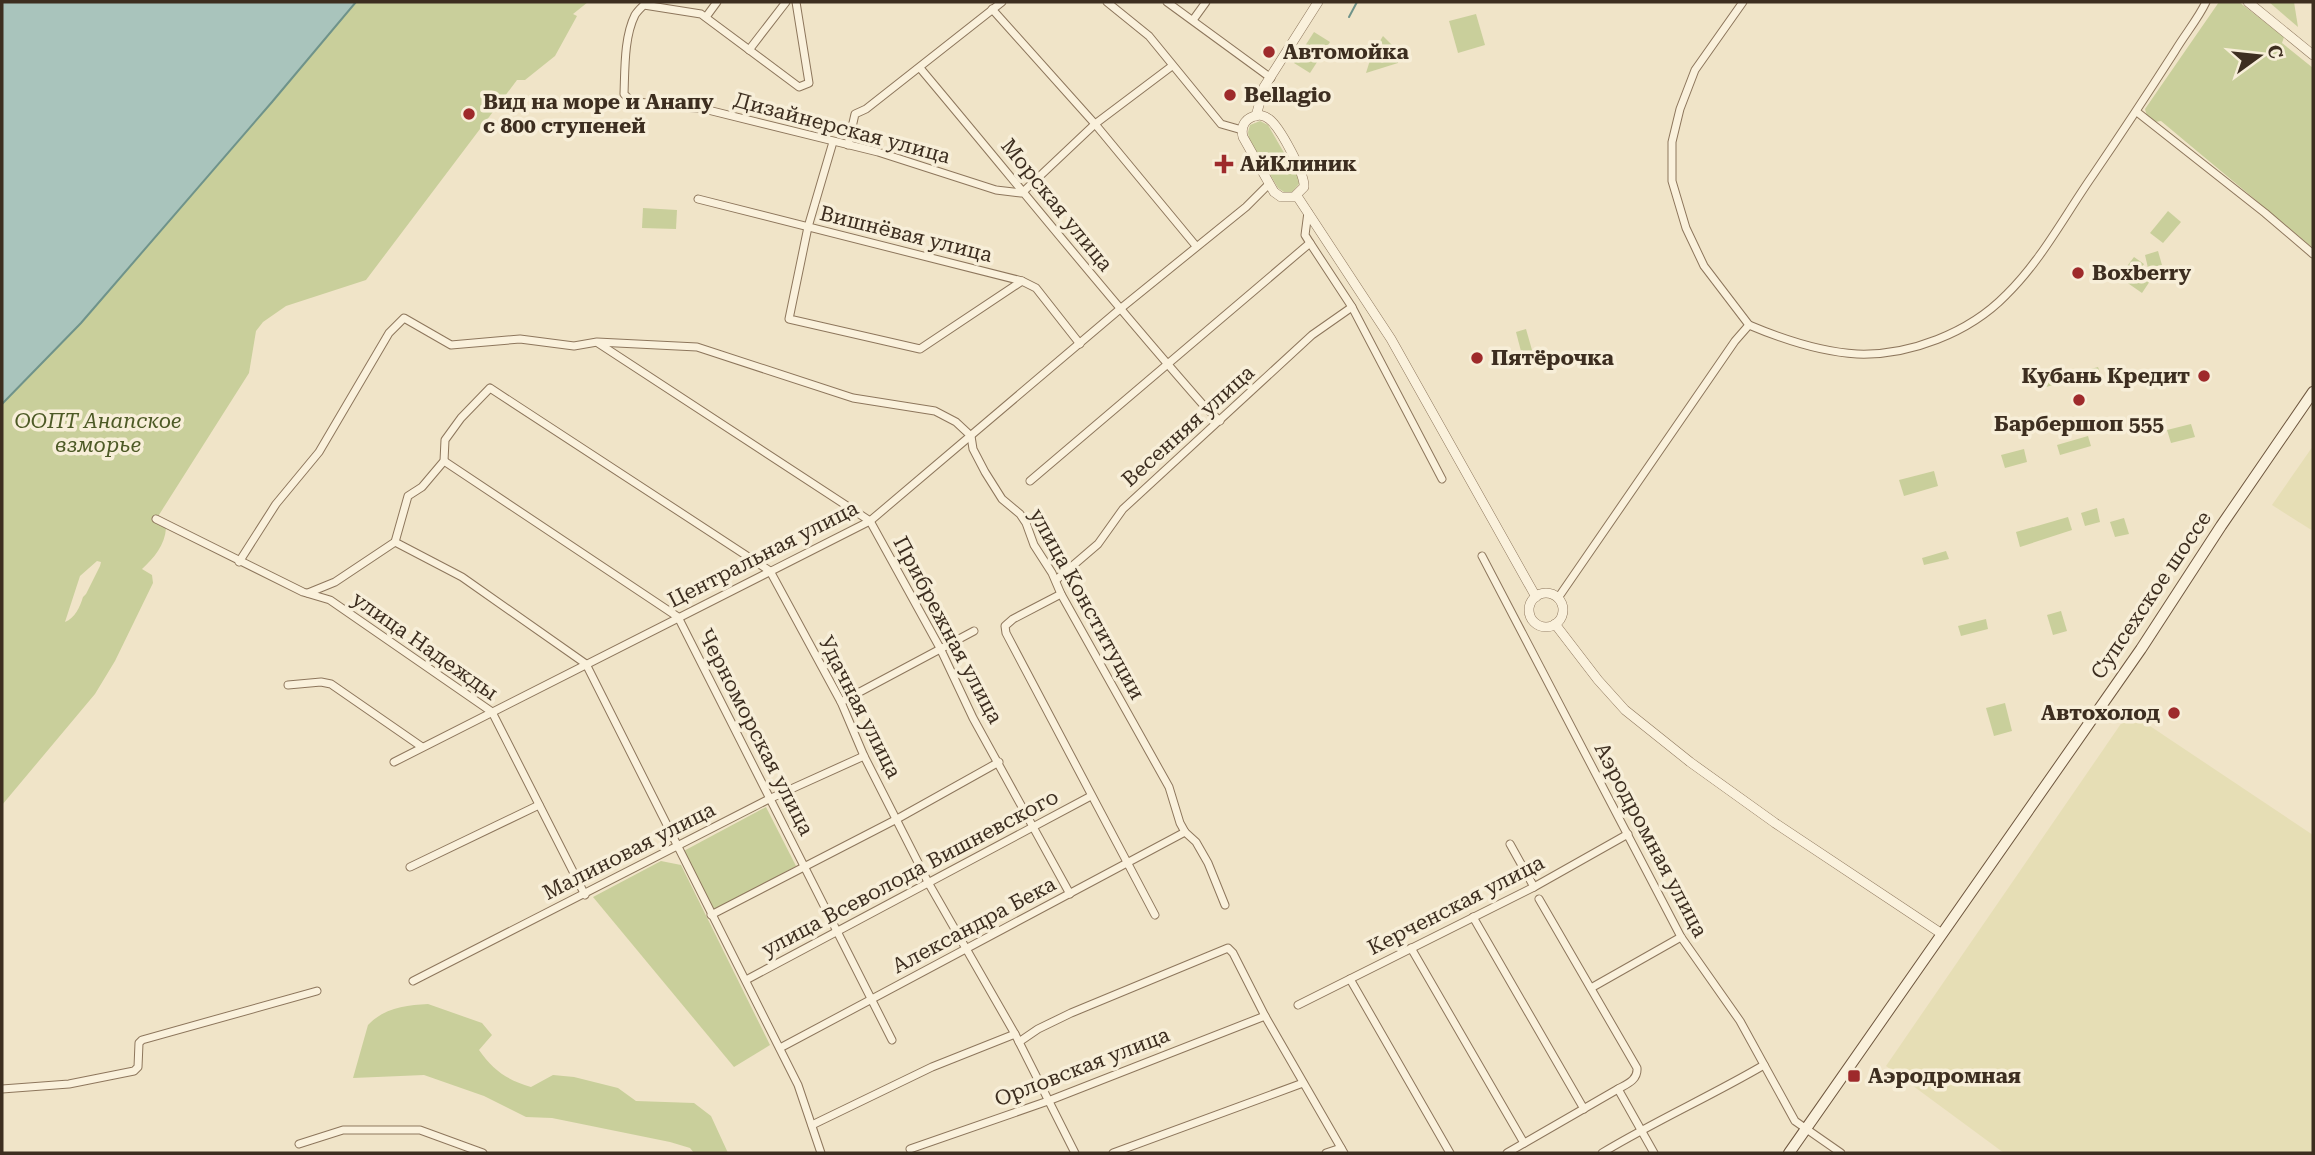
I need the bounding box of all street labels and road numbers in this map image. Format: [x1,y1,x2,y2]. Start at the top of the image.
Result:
street label: Дизайнерская улица [731,88,953,169]
street label: Морская улица [996,134,1118,277]
street label: Вишнёвая улица [817,201,995,267]
street label: Весенняя улица [1117,360,1260,492]
street label: Центральная улица [664,495,863,612]
street label: улица Конституции [1025,504,1149,704]
street label: Супсехское шоссе [2086,506,2216,684]
street label: Прибрежная улица [888,532,1008,728]
street label: улица Надежды [347,587,503,705]
street label: Черноморская улица [693,625,819,840]
street label: Удачная улица [814,632,906,783]
street label: Аэродромная улица [1590,739,1713,942]
street label: улица Всеволода Вишневского [757,784,1063,962]
street label: Малиновая улица [539,797,720,905]
street label: Керченская улица [1364,850,1549,960]
street label: Александра Бека [888,871,1060,978]
street label: Орловская улица [991,1022,1174,1111]

